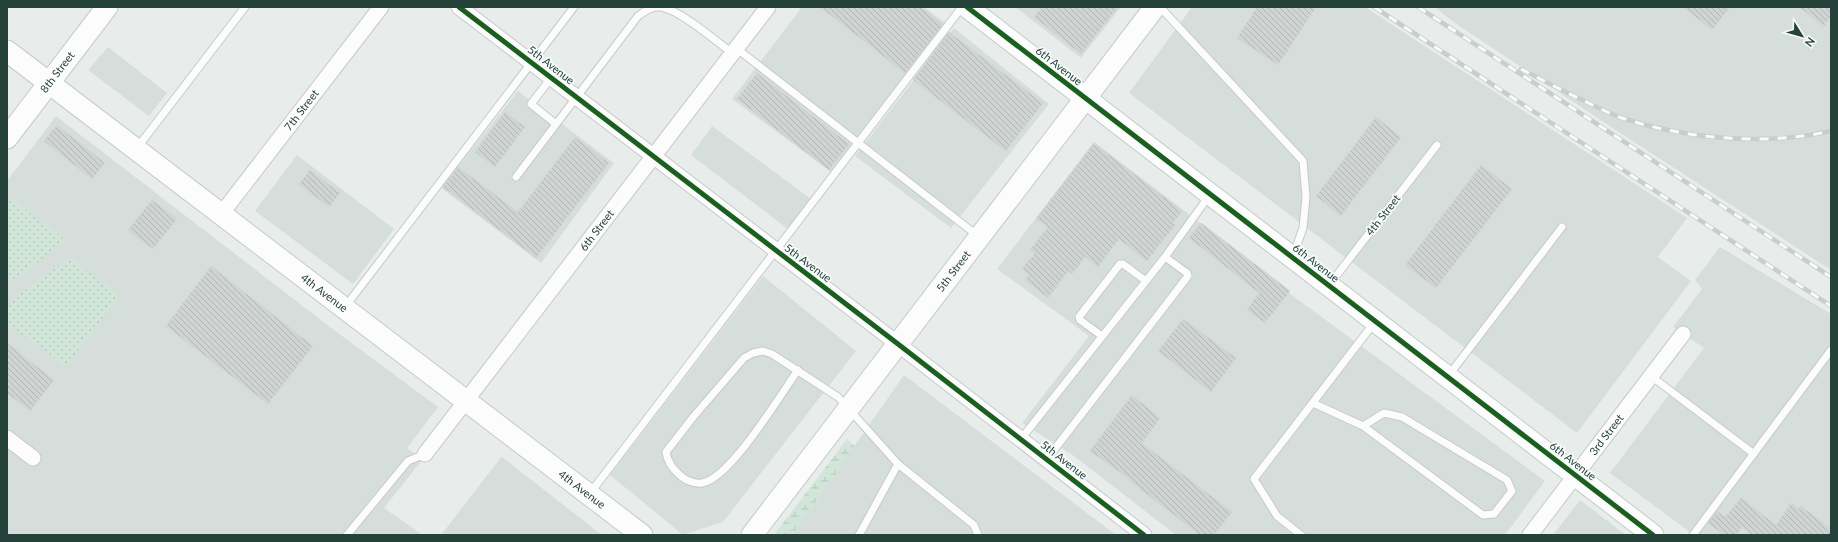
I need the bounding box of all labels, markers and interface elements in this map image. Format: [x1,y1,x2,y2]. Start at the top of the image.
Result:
north arrow [1782,16,1822,56]
text: N [1803,35,1818,50]
street label: 5th Avenue [526,42,577,87]
street label: 6th Avenue [1034,43,1085,88]
street label: 8th Street [37,49,77,95]
street label: 7th Street [281,87,321,133]
street label: 4th Street [1363,192,1403,238]
street label: 6th Street [576,207,616,253]
street label: 6th Avenue [1291,240,1342,285]
street label: 5th Avenue [782,241,834,285]
street label: 5th Street [933,248,973,294]
street label: 4th Avenue [299,271,351,315]
street label: 3rd Street [1586,411,1626,458]
street label: 5th Avenue [1039,437,1090,482]
street label: 6th Avenue [1548,438,1599,483]
street label: 4th Avenue [556,467,608,511]

